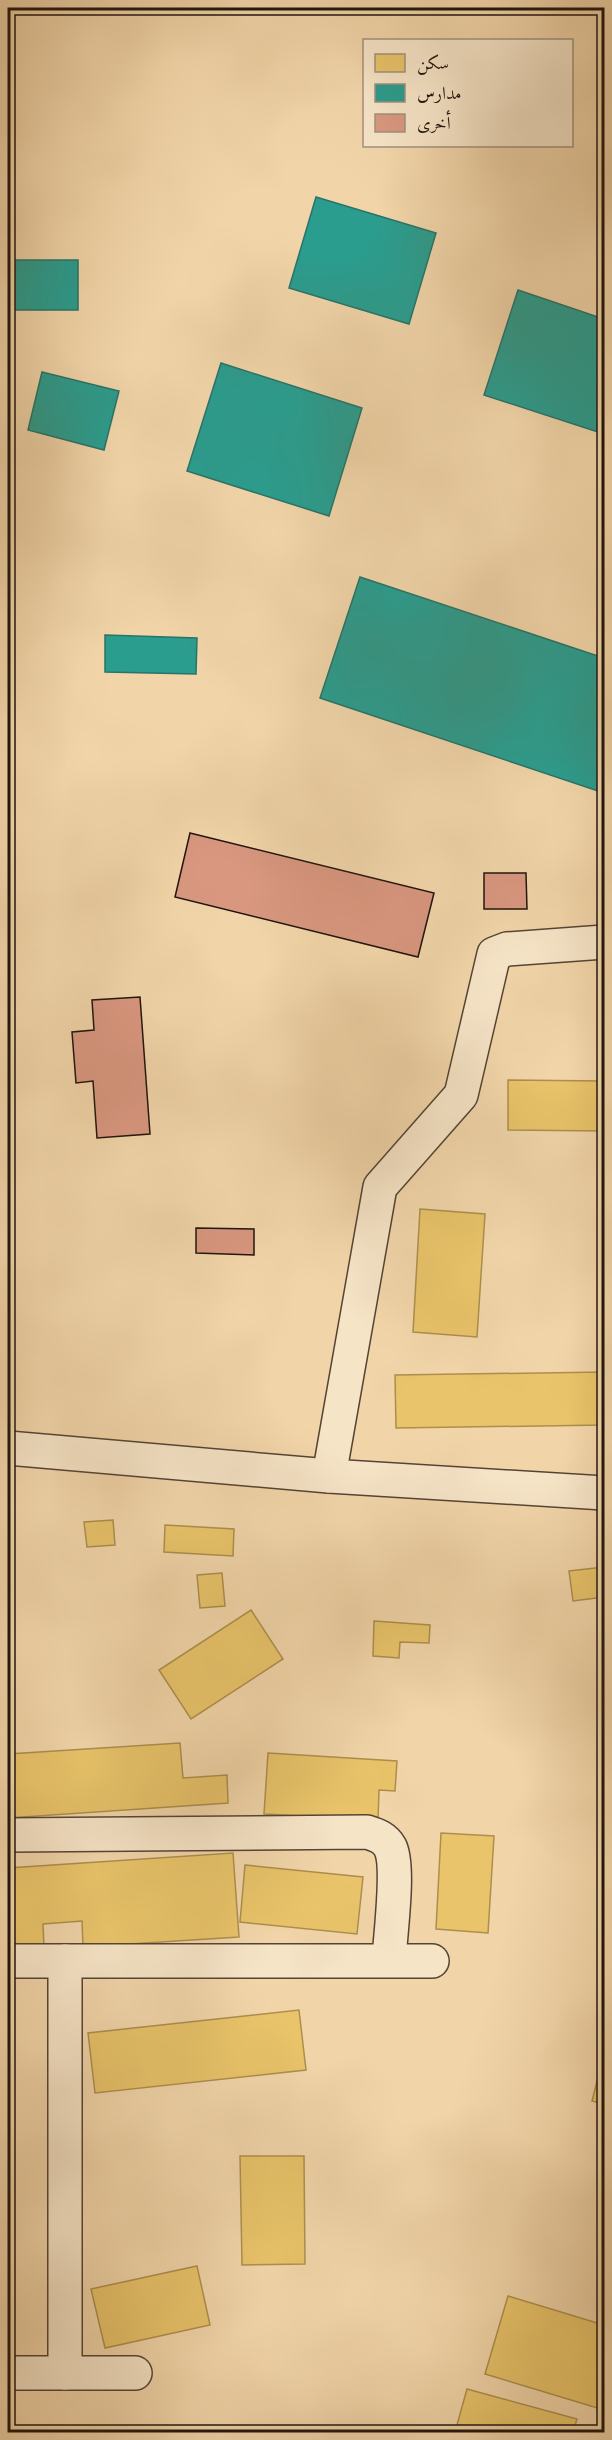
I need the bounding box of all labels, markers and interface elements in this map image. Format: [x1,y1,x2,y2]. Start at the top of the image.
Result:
legend [363,39,573,147]
text: سكن [417,52,449,75]
text: مدارس [417,82,461,104]
text: أخرى [417,110,452,134]

